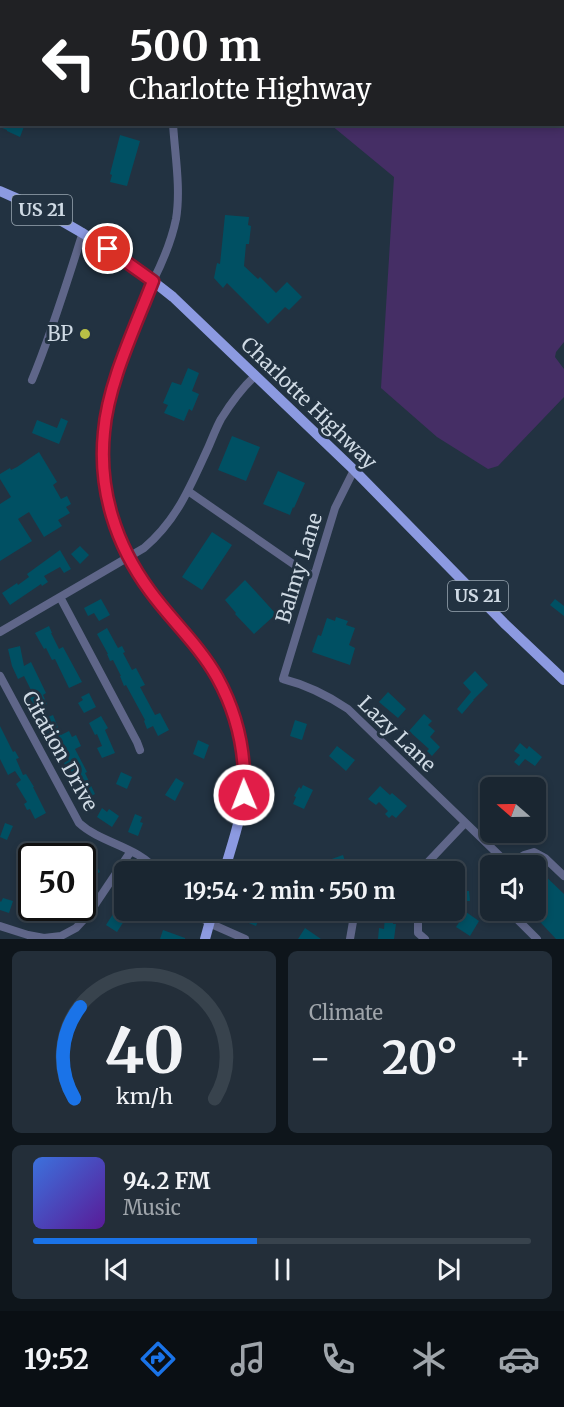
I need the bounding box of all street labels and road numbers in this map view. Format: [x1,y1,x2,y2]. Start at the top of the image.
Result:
road number: US 21 [12,195,72,225]
street label: Charlotte Highway [236,331,383,474]
street label: Balmy Lane [270,510,327,626]
road number: US 21 [448,581,508,611]
street label: Citation Drive [17,686,104,815]
street label: Lazy Lane [353,690,441,777]

